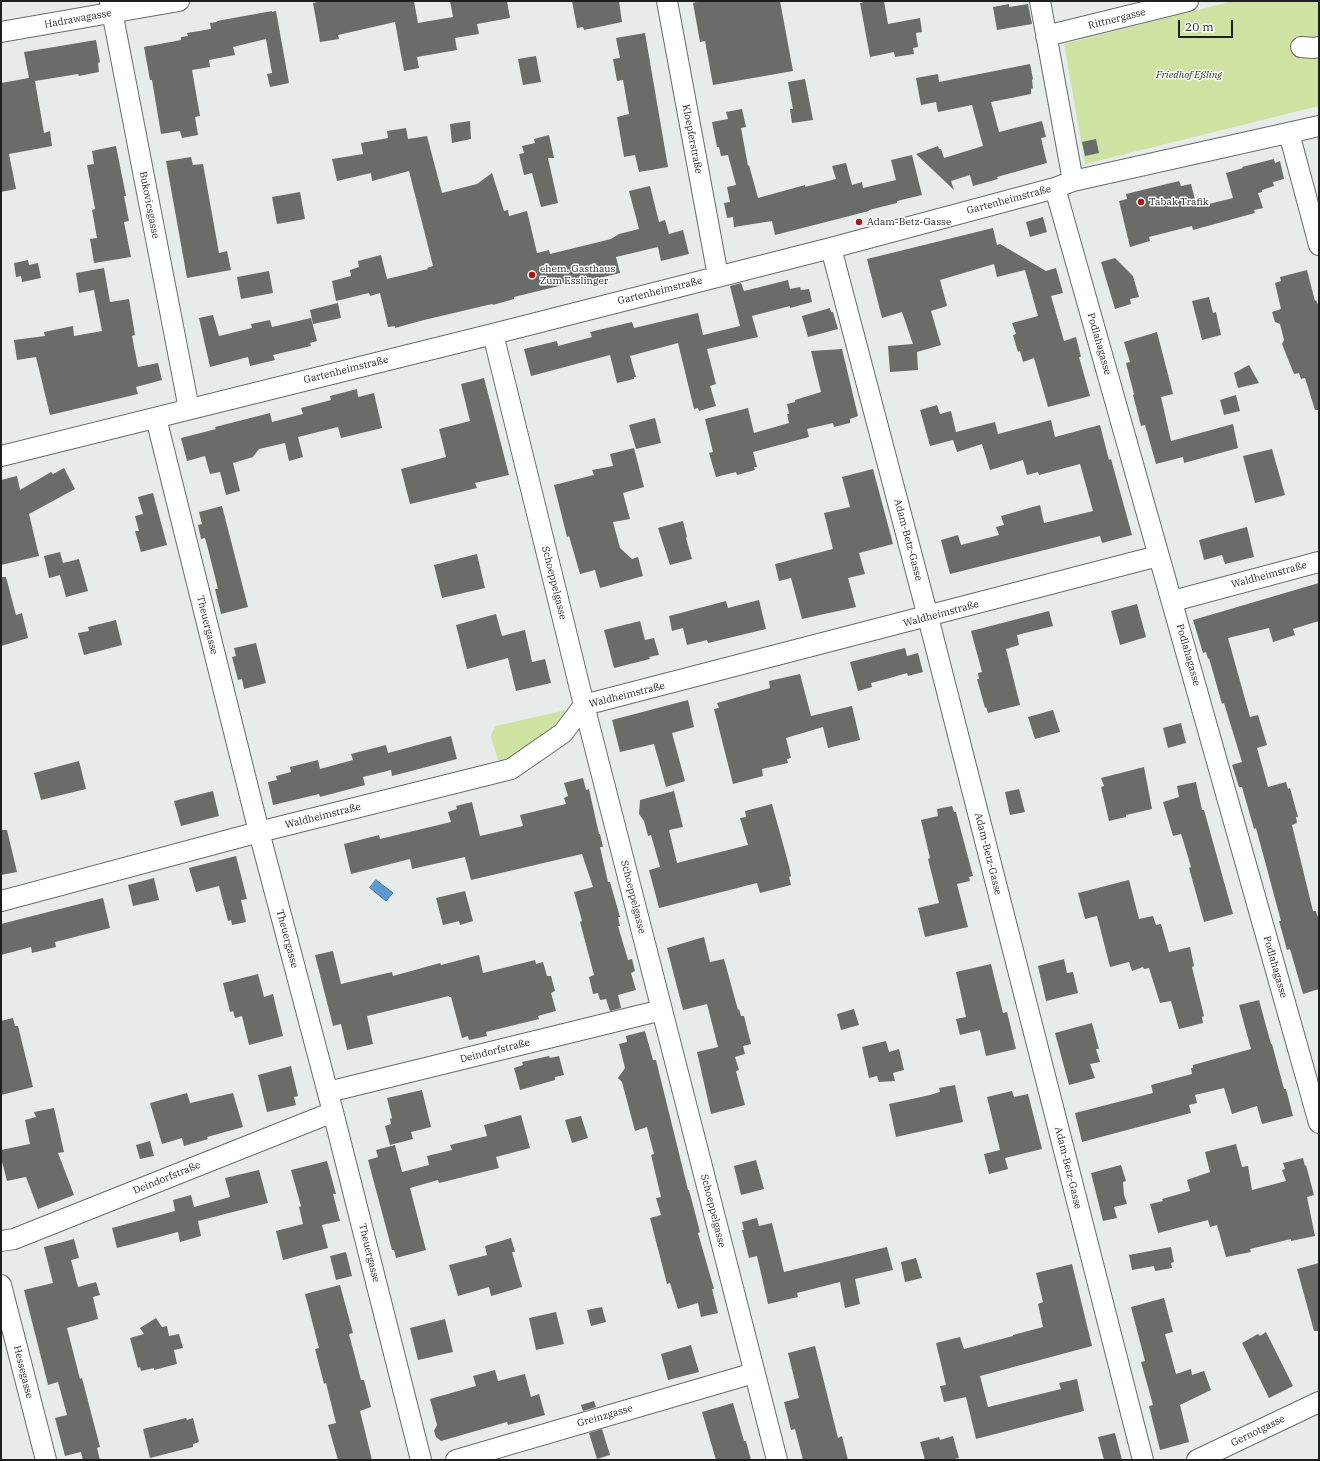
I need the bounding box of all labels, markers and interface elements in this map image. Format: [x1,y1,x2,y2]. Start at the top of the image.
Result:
street label: Rittnergasse [1087,6,1147,32]
street label: Hadrawagasse [43,7,113,31]
scale bar [1180,12,1235,38]
text: 20 m [1185,19,1214,34]
park label: Friedhof Eßling [1156,69,1222,81]
street label: Kloepferstraße [679,103,705,175]
street label: Bukovicsgasse [137,170,161,240]
street label: Gartenheimstraße [965,183,1053,217]
place label: Tabak Trafik [1149,196,1209,208]
marker: Tabak Trafik [1136,197,1146,207]
place label: Adam-Betz-Gasse [867,216,951,228]
marker: Adam-Betz-Gasse [854,217,864,227]
place label: ehem. Gasthaus Zum Esslinger [540,263,615,286]
marker: ehem. Gasthaus Zum Esslinger [527,270,537,280]
street label: Gartenheimstraße [616,275,704,307]
street label: Podlahagasse [1084,312,1114,376]
street label: Gartenheimstraße [302,354,390,386]
street label: Adam-Betz-Gasse [891,498,925,582]
street label: Schoeppelgasse [539,545,569,621]
street label: Waldheimstraße [1230,559,1308,591]
street label: Theuergasse [194,594,220,656]
street label: Waldheimstraße [902,598,980,630]
street label: Podlahagasse [1173,623,1203,687]
street label: Waldheimstraße [588,680,666,710]
street label: Waldheimstraße [284,801,362,831]
street label: Adam-Betz-Gasse [972,812,1004,896]
street label: Schoeppelgasse [618,859,648,935]
street label: Theuergasse [273,908,301,970]
street label: Podlahagasse [1260,935,1290,999]
street label: Deindorfstraße [459,1037,531,1065]
street label: Adam-Betz-Gasse [1052,1126,1084,1210]
street label: Deindorfstraße [132,1159,202,1197]
street label: Schoeppelgasse [698,1173,728,1249]
street label: Theuergasse [356,1222,382,1284]
street label: Hessegasse [11,1344,35,1400]
street label: Greinzgasse [576,1402,634,1430]
street label: Gernotgasse [1229,1413,1287,1449]

